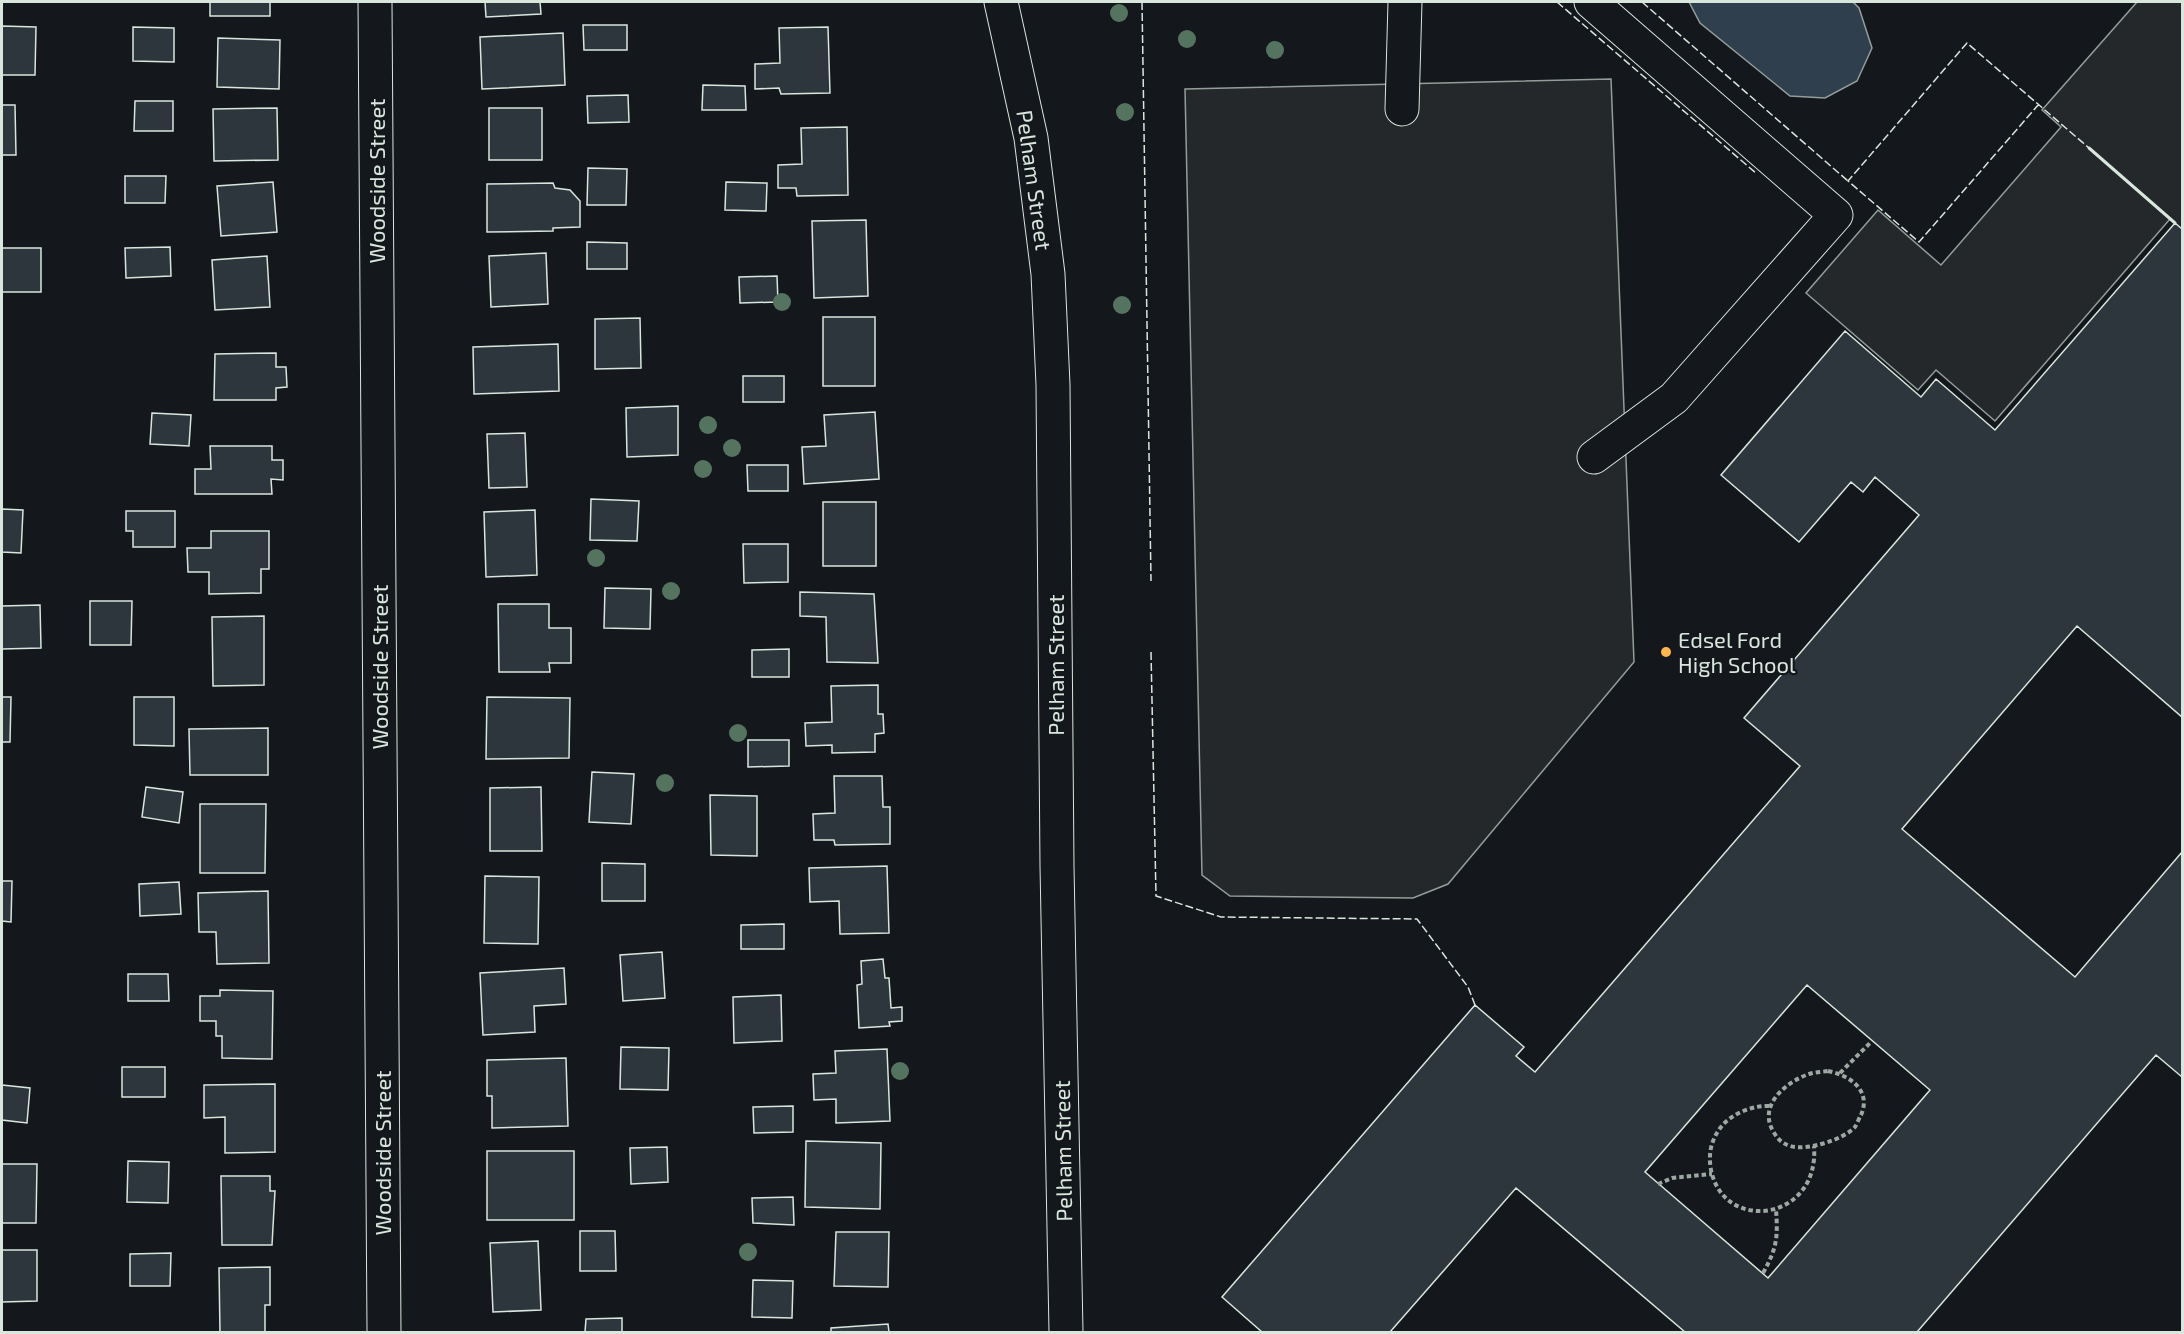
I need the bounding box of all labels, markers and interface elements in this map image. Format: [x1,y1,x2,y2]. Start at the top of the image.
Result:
street label: Woodside Street [363,98,389,264]
street label: Pelham Street [1012,108,1058,252]
street label: Woodside Street [366,584,392,750]
street label: Pelham Street [1042,594,1068,736]
place label: Edsel Ford High School [1678,626,1796,677]
marker: Edsel Ford High School [1659,645,1673,659]
street label: Woodside Street [369,1070,395,1236]
street label: Pelham Street [1048,1080,1076,1222]

